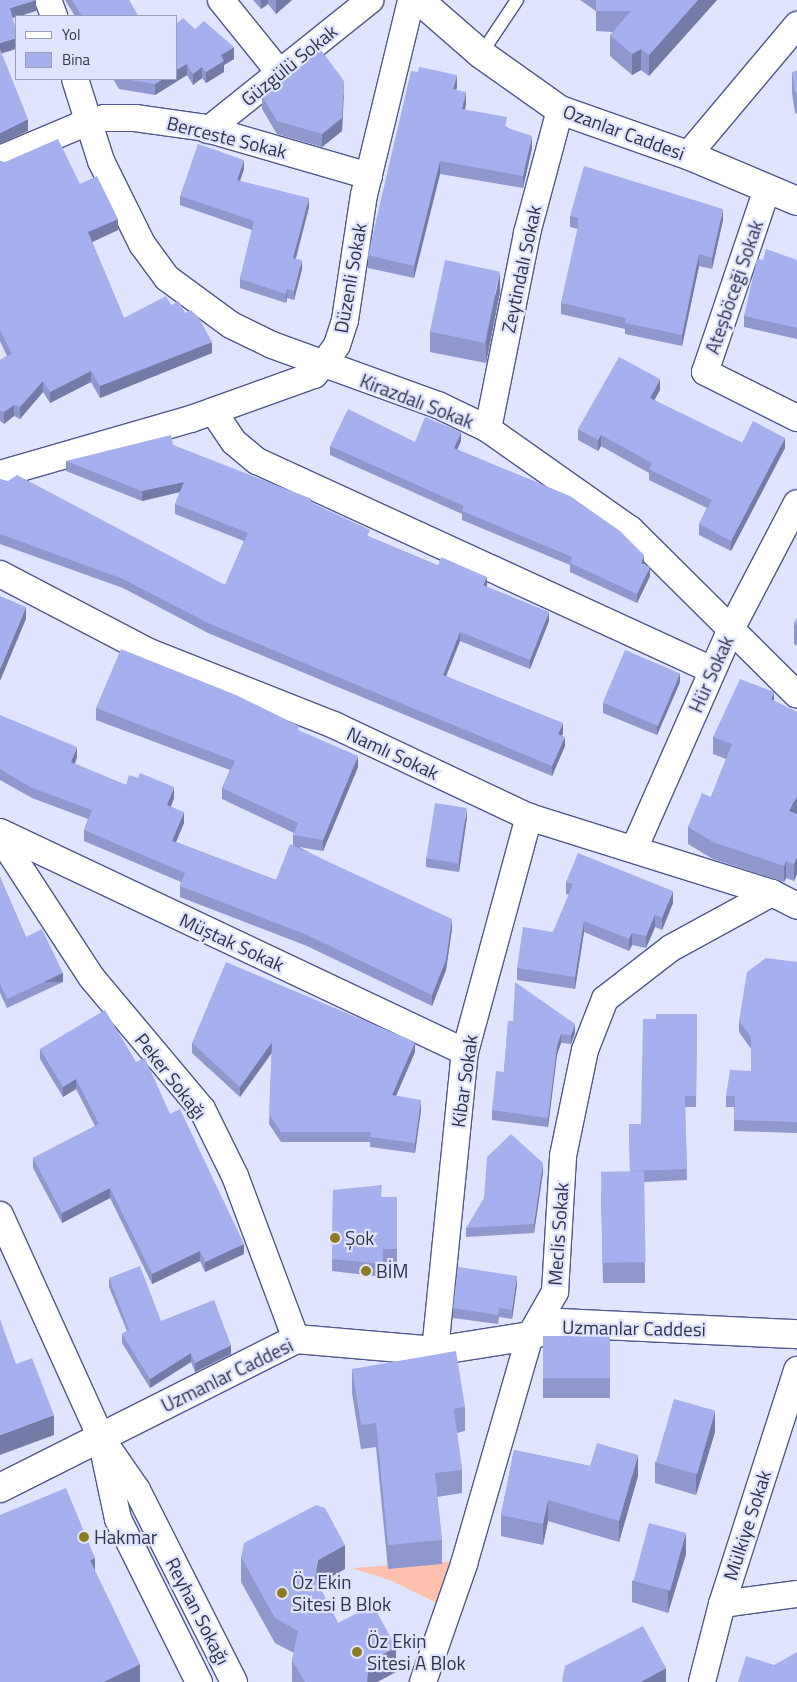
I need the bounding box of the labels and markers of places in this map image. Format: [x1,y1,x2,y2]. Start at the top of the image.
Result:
place label: Şok [345,1227,374,1249]
marker: Şok [329,1232,341,1244]
place label: BİM [376,1260,408,1282]
marker: BİM [360,1265,372,1277]
place label: Hakmar [94,1526,157,1548]
marker: Hakmar [78,1531,90,1543]
place label: Öz Ekin Sitesi B Blok [292,1571,391,1615]
marker: Öz Ekin Sitesi B Blok [276,1587,288,1599]
place label: Öz Ekin Sitesi A Blok [367,1630,466,1674]
marker: Öz Ekin Sitesi A Blok [351,1646,363,1658]

